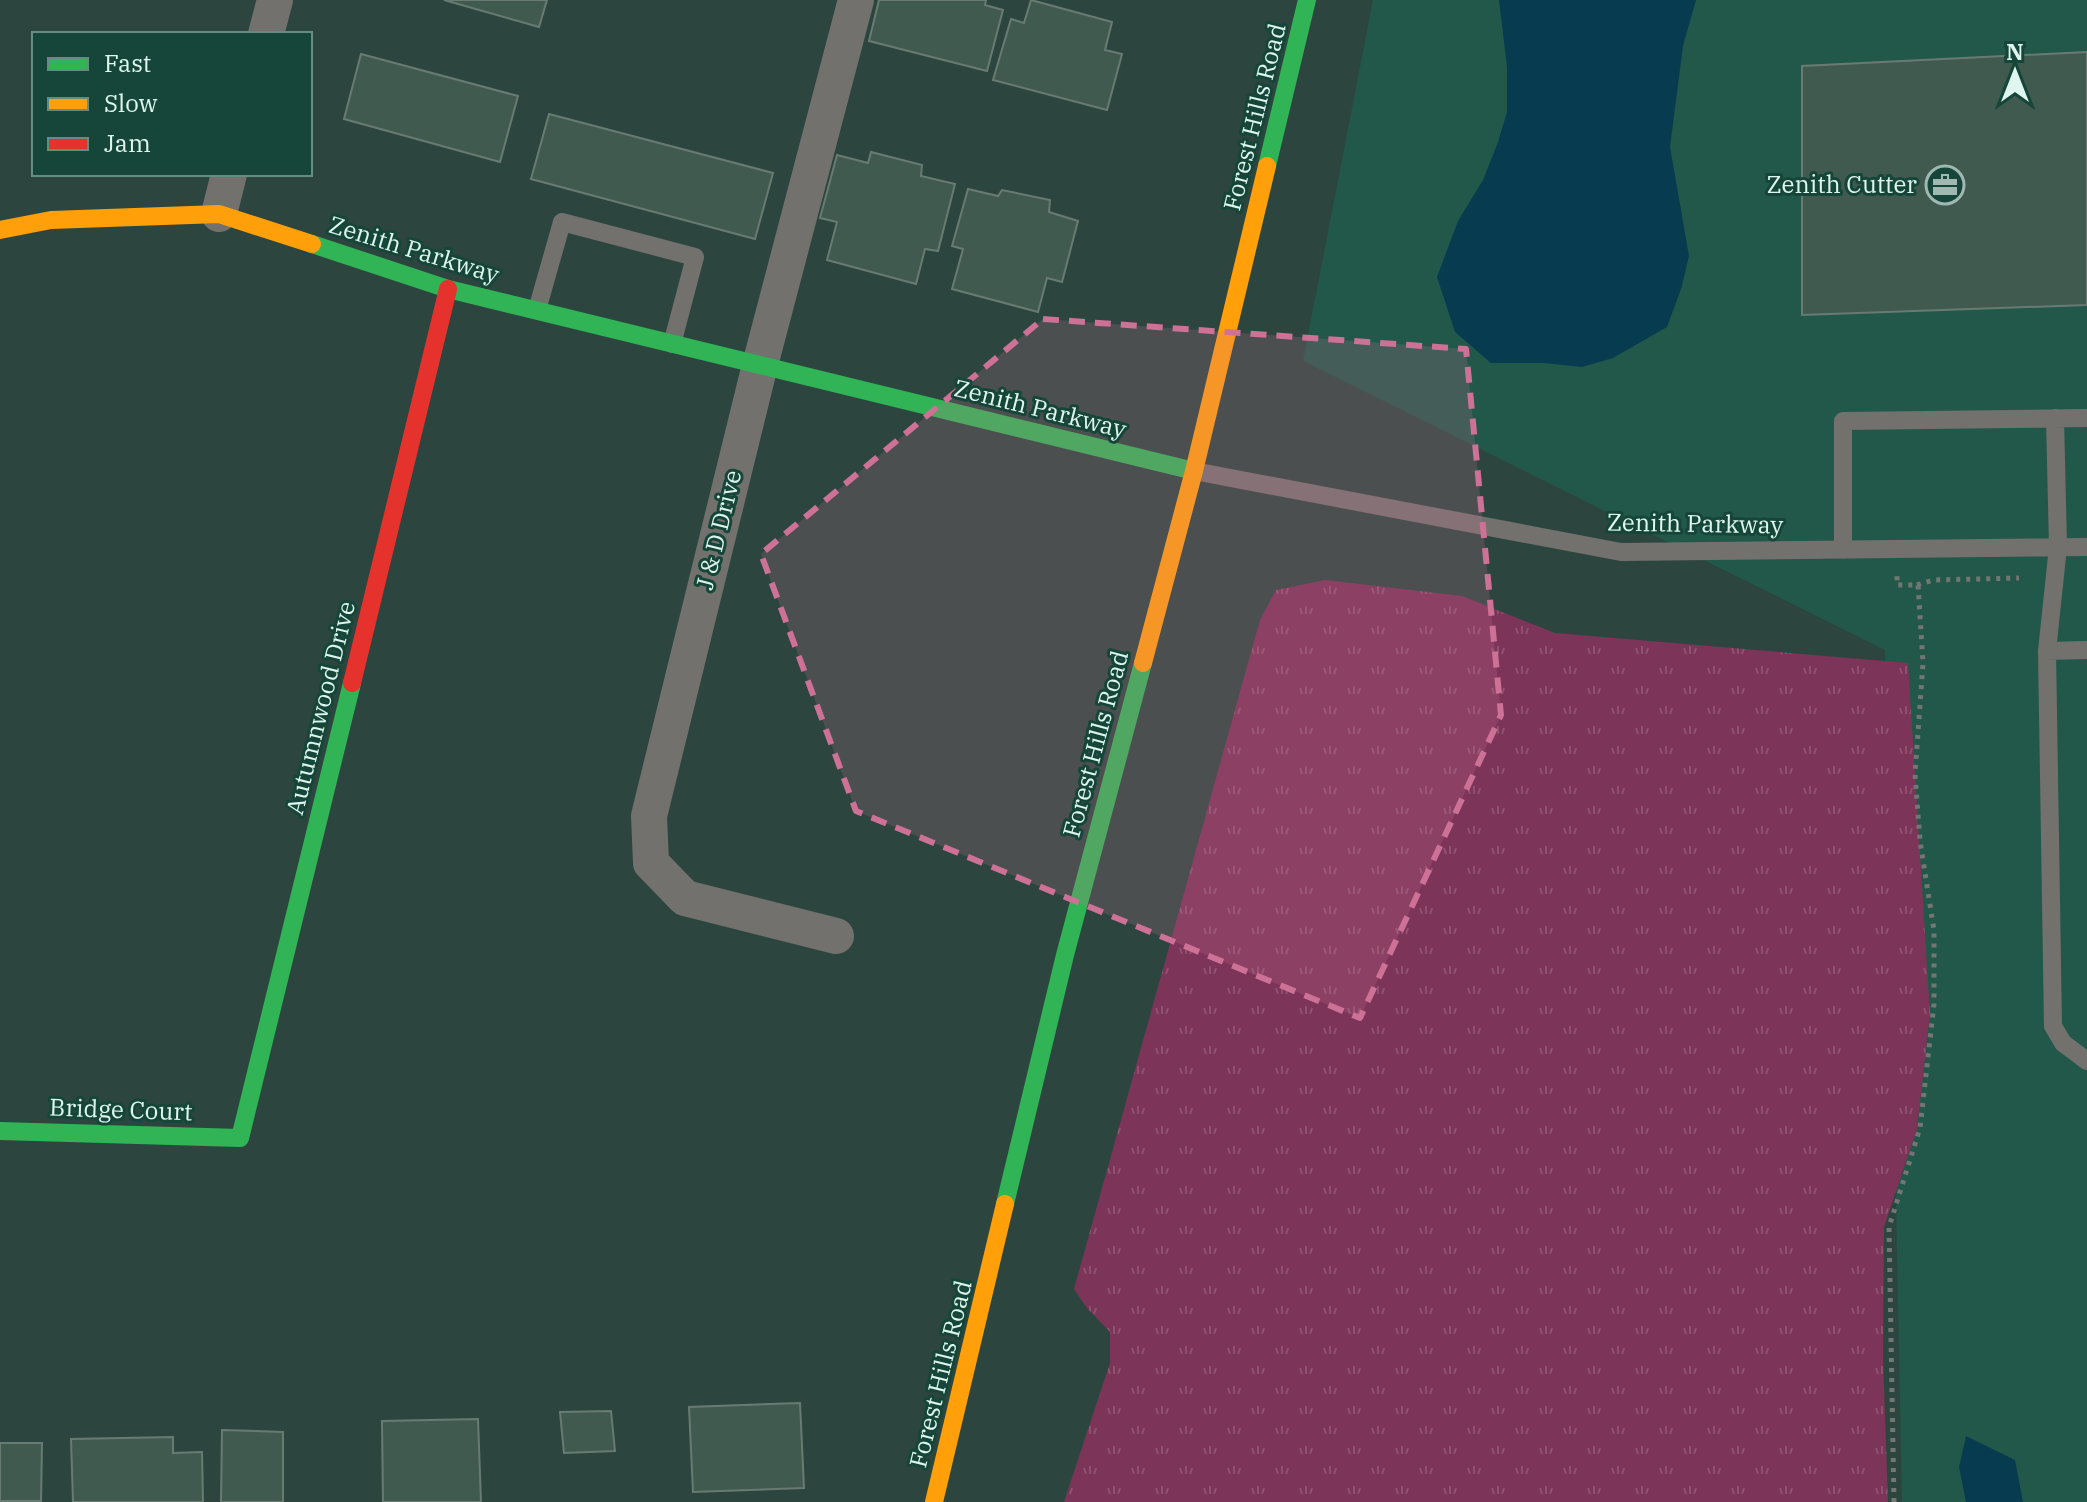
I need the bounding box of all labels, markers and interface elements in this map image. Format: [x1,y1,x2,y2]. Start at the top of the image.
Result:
street label: Forest Hills Road [1215,20,1293,214]
legend [32,32,312,176]
north arrow [1975,32,2055,112]
text: N [2006,37,2024,66]
text: Fast [104,47,151,79]
text: Slow [104,87,158,119]
text: Jam [104,127,151,159]
office icon: Zenith Cutter [1924,164,1966,206]
place label: Zenith Cutter [1766,168,1917,200]
street label: Zenith Parkway [325,208,504,290]
street label: Zenith Parkway [951,371,1130,445]
street label: J & D Drive [688,467,748,593]
street label: Zenith Parkway [1607,505,1784,541]
street label: Autumnwood Drive [278,598,362,818]
street label: Forest Hills Road [1055,647,1135,841]
street label: Bridge Court [49,1091,193,1127]
street label: Forest Hills Road [901,1277,979,1471]

